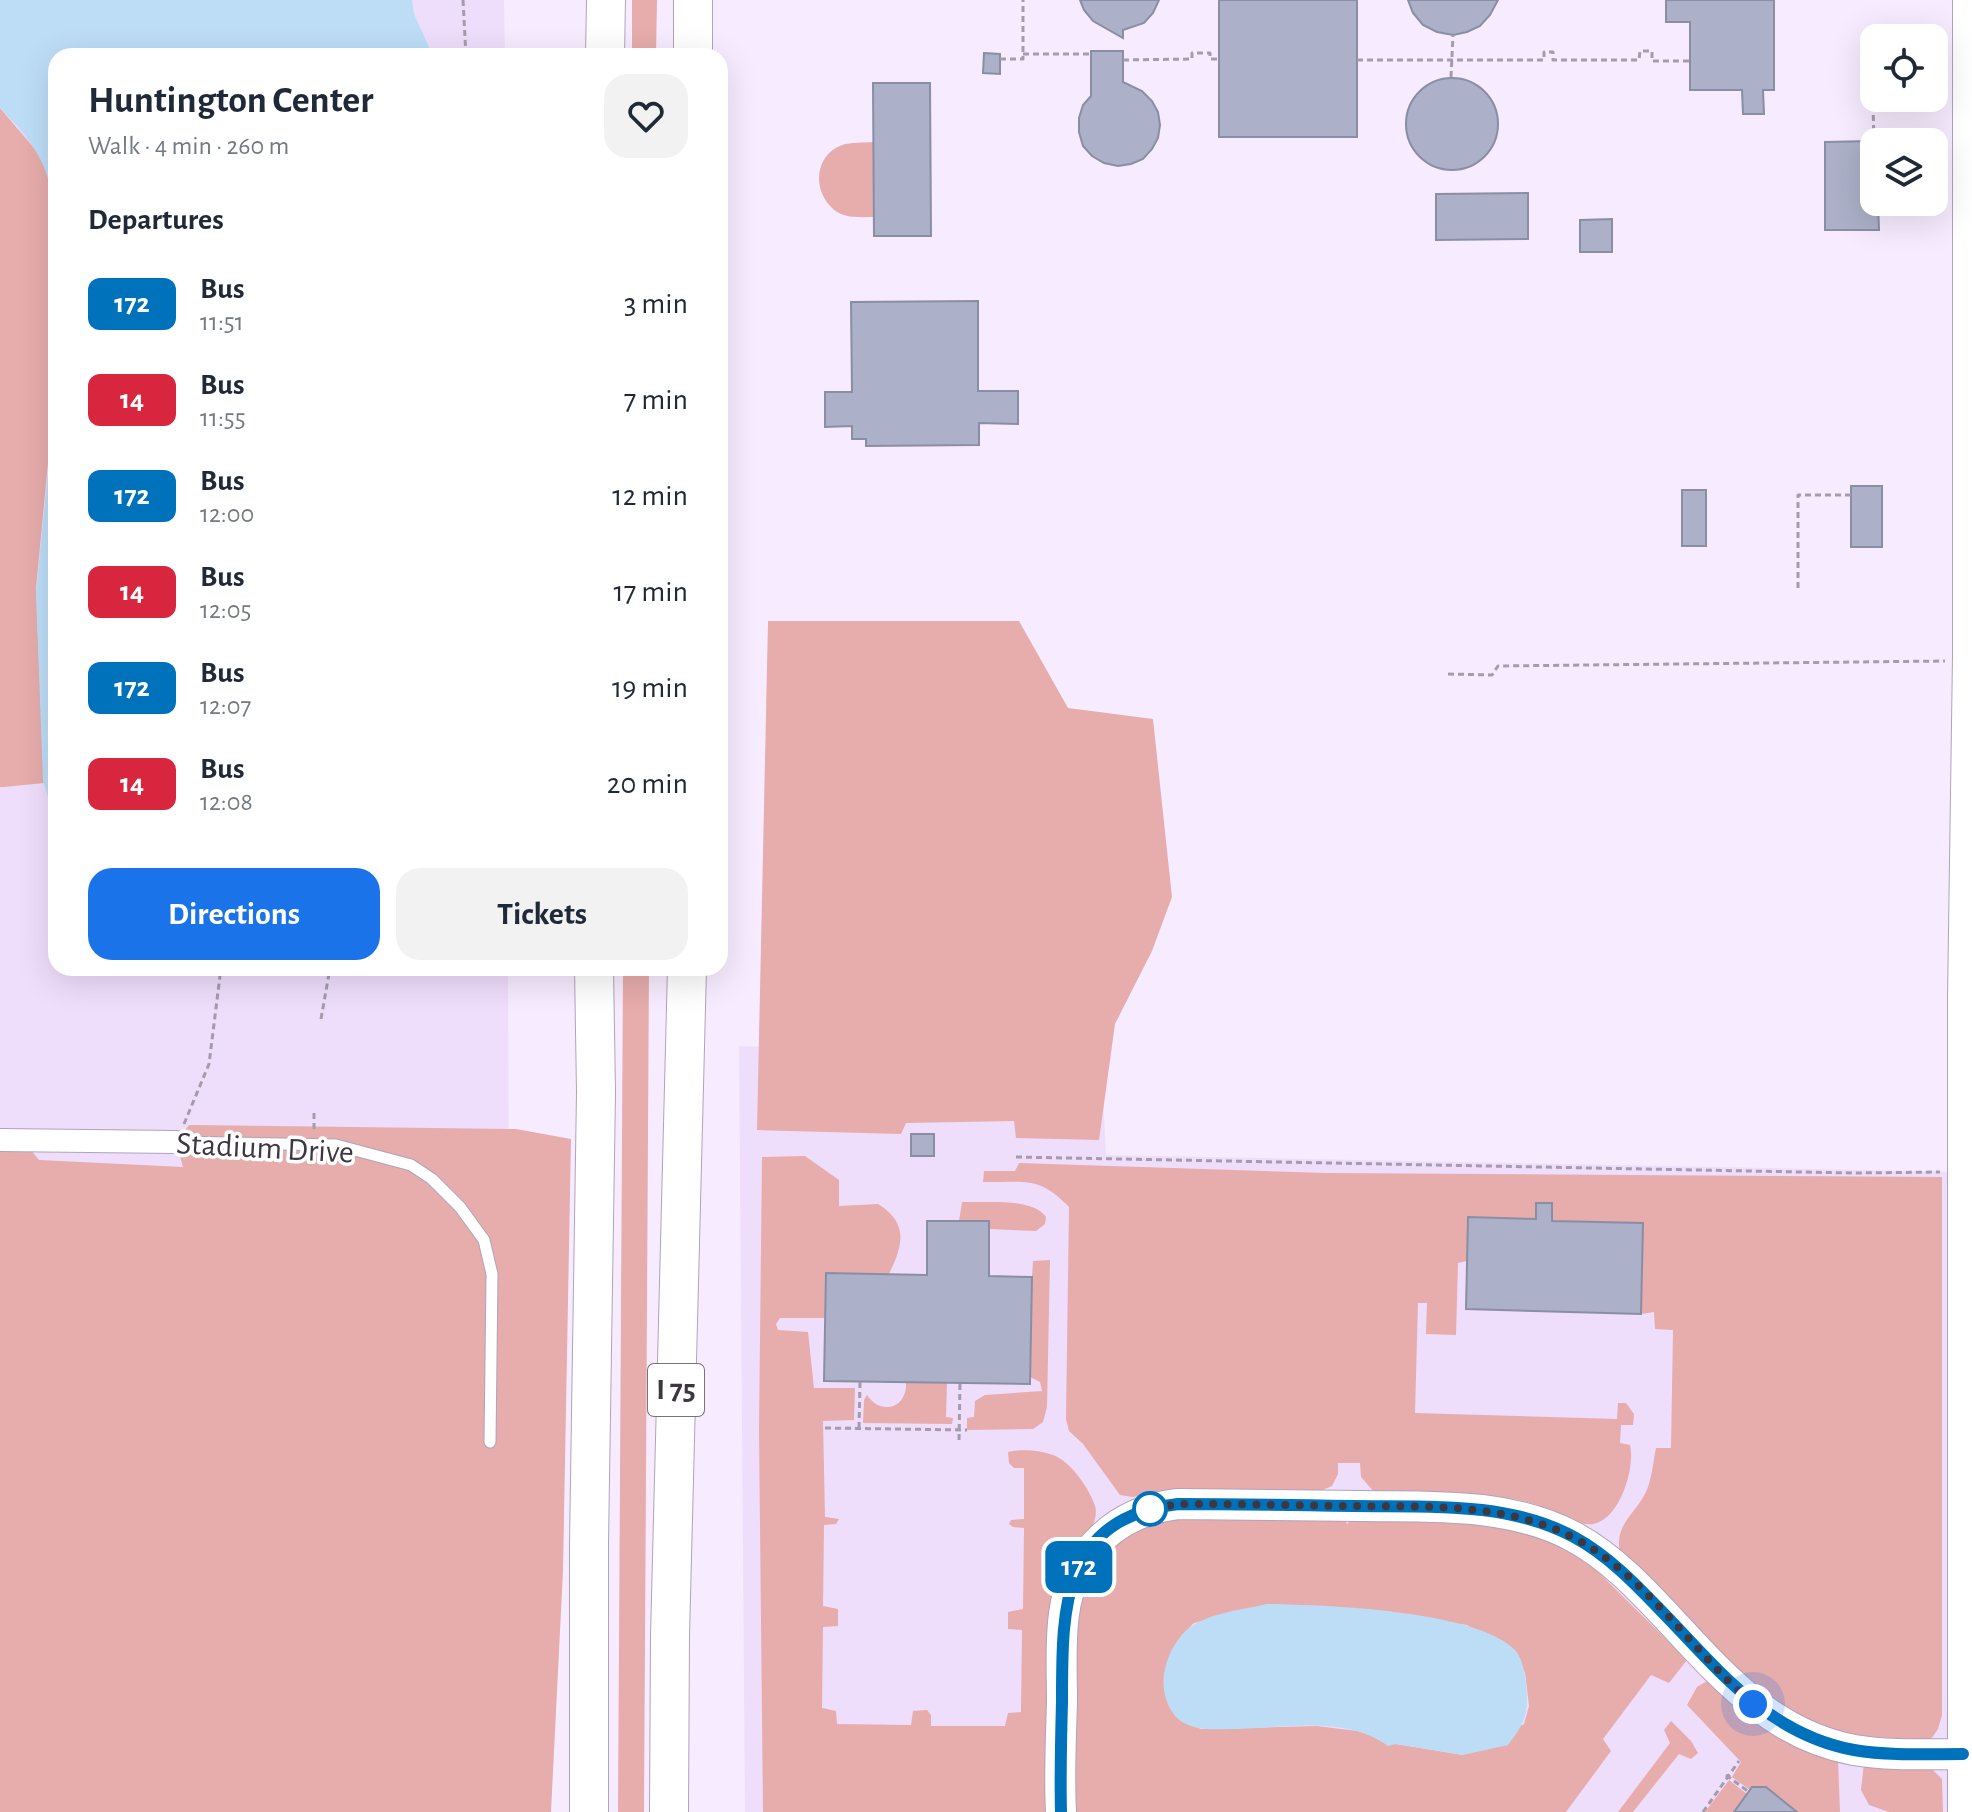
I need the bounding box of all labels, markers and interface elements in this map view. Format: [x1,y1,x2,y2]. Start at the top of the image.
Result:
map controls [1860,24,1948,216]
button: locate [1860,24,1948,112]
button: heart [604,74,688,158]
text: Huntington Center [88,82,373,120]
button: layers [1860,128,1948,216]
text: Walk · 4 min · 260 m [88,133,289,159]
text: Departures [88,205,224,235]
text: Bus [200,274,245,304]
text: 3 min [624,289,688,319]
text: 172 [114,290,150,318]
text: 11:51 [200,309,244,335]
text: Bus [200,370,245,400]
text: 7 min [624,385,688,415]
text: 14 [120,386,144,414]
text: 11:55 [200,405,246,431]
text: Bus [200,466,245,496]
text: 12 min [612,481,688,511]
text: 172 [114,482,150,510]
text: 12:00 [200,501,254,527]
text: Bus [200,562,245,592]
text: 17 min [613,577,688,607]
text: 14 [120,578,144,606]
text: 12:05 [200,597,251,623]
text: Bus [200,658,245,688]
text: 19 min [612,673,688,703]
text: 172 [114,674,150,702]
text: 12:07 [200,693,251,719]
text: Bus [200,754,245,784]
text: 20 min [607,769,688,799]
text: 14 [120,770,144,798]
text: 12:08 [200,789,253,815]
button: Directions [88,868,380,960]
button: Tickets [396,868,688,960]
street label: Stadium Drive [175,1127,355,1169]
road number: I 75 [648,1364,704,1416]
unlabelled marker [1133,1492,1167,1526]
line badge: 172 [1033,1541,1125,1593]
text: 172 [1061,1553,1097,1581]
your location [1733,1684,1773,1724]

